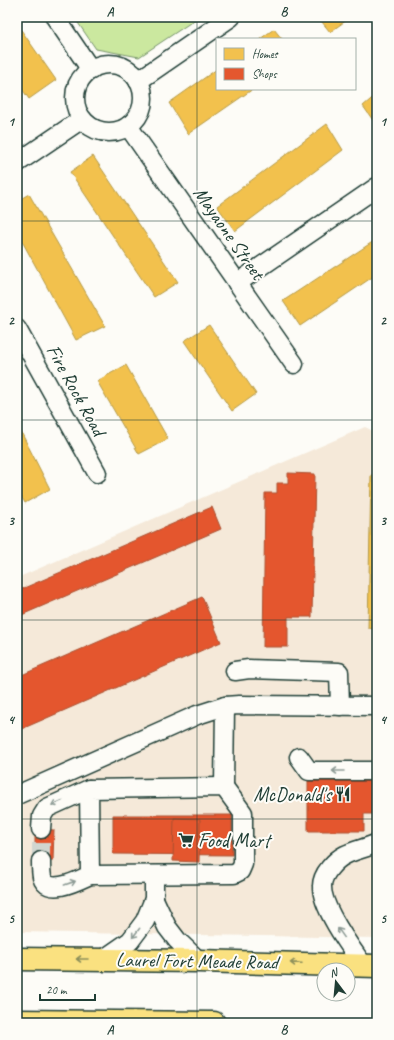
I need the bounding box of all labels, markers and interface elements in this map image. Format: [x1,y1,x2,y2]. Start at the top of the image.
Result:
text: A [107,4,115,20]
text: B [281,4,289,20]
legend [216,38,356,90]
text: Homes [252,46,279,62]
text: Shops [252,66,277,82]
text: 1 [8,114,16,130]
text: 1 [380,114,388,130]
street label: Mayaone Street [188,182,272,286]
text: 2 [8,313,15,329]
text: 2 [380,313,387,329]
street label: Fire Rock Road [41,340,113,443]
text: 3 [8,513,15,529]
text: 3 [380,513,387,529]
text: 4 [8,712,16,728]
text: 4 [380,712,388,728]
one-way arrow [332,767,345,775]
place label: McDonald's [253,782,333,807]
restaurant icon: McDonald's [334,785,352,803]
one-way arrow [52,800,64,807]
place label: Food Mart [198,828,273,853]
supermarket icon: Food Mart [177,831,195,849]
one-way arrow [63,879,76,886]
text: 5 [8,911,15,927]
text: 5 [380,911,387,927]
one-way arrow [131,928,140,939]
one-way arrow [337,928,345,939]
street label: Laurel Fort Meade Road [116,947,281,975]
one-way arrow [76,955,89,963]
one-way arrow [290,960,303,967]
north arrow [316,962,356,1002]
text: N [328,964,341,980]
scale bar [40,976,95,1002]
text: 20 m [46,982,68,998]
text: A [107,1022,115,1038]
text: B [281,1022,289,1038]

